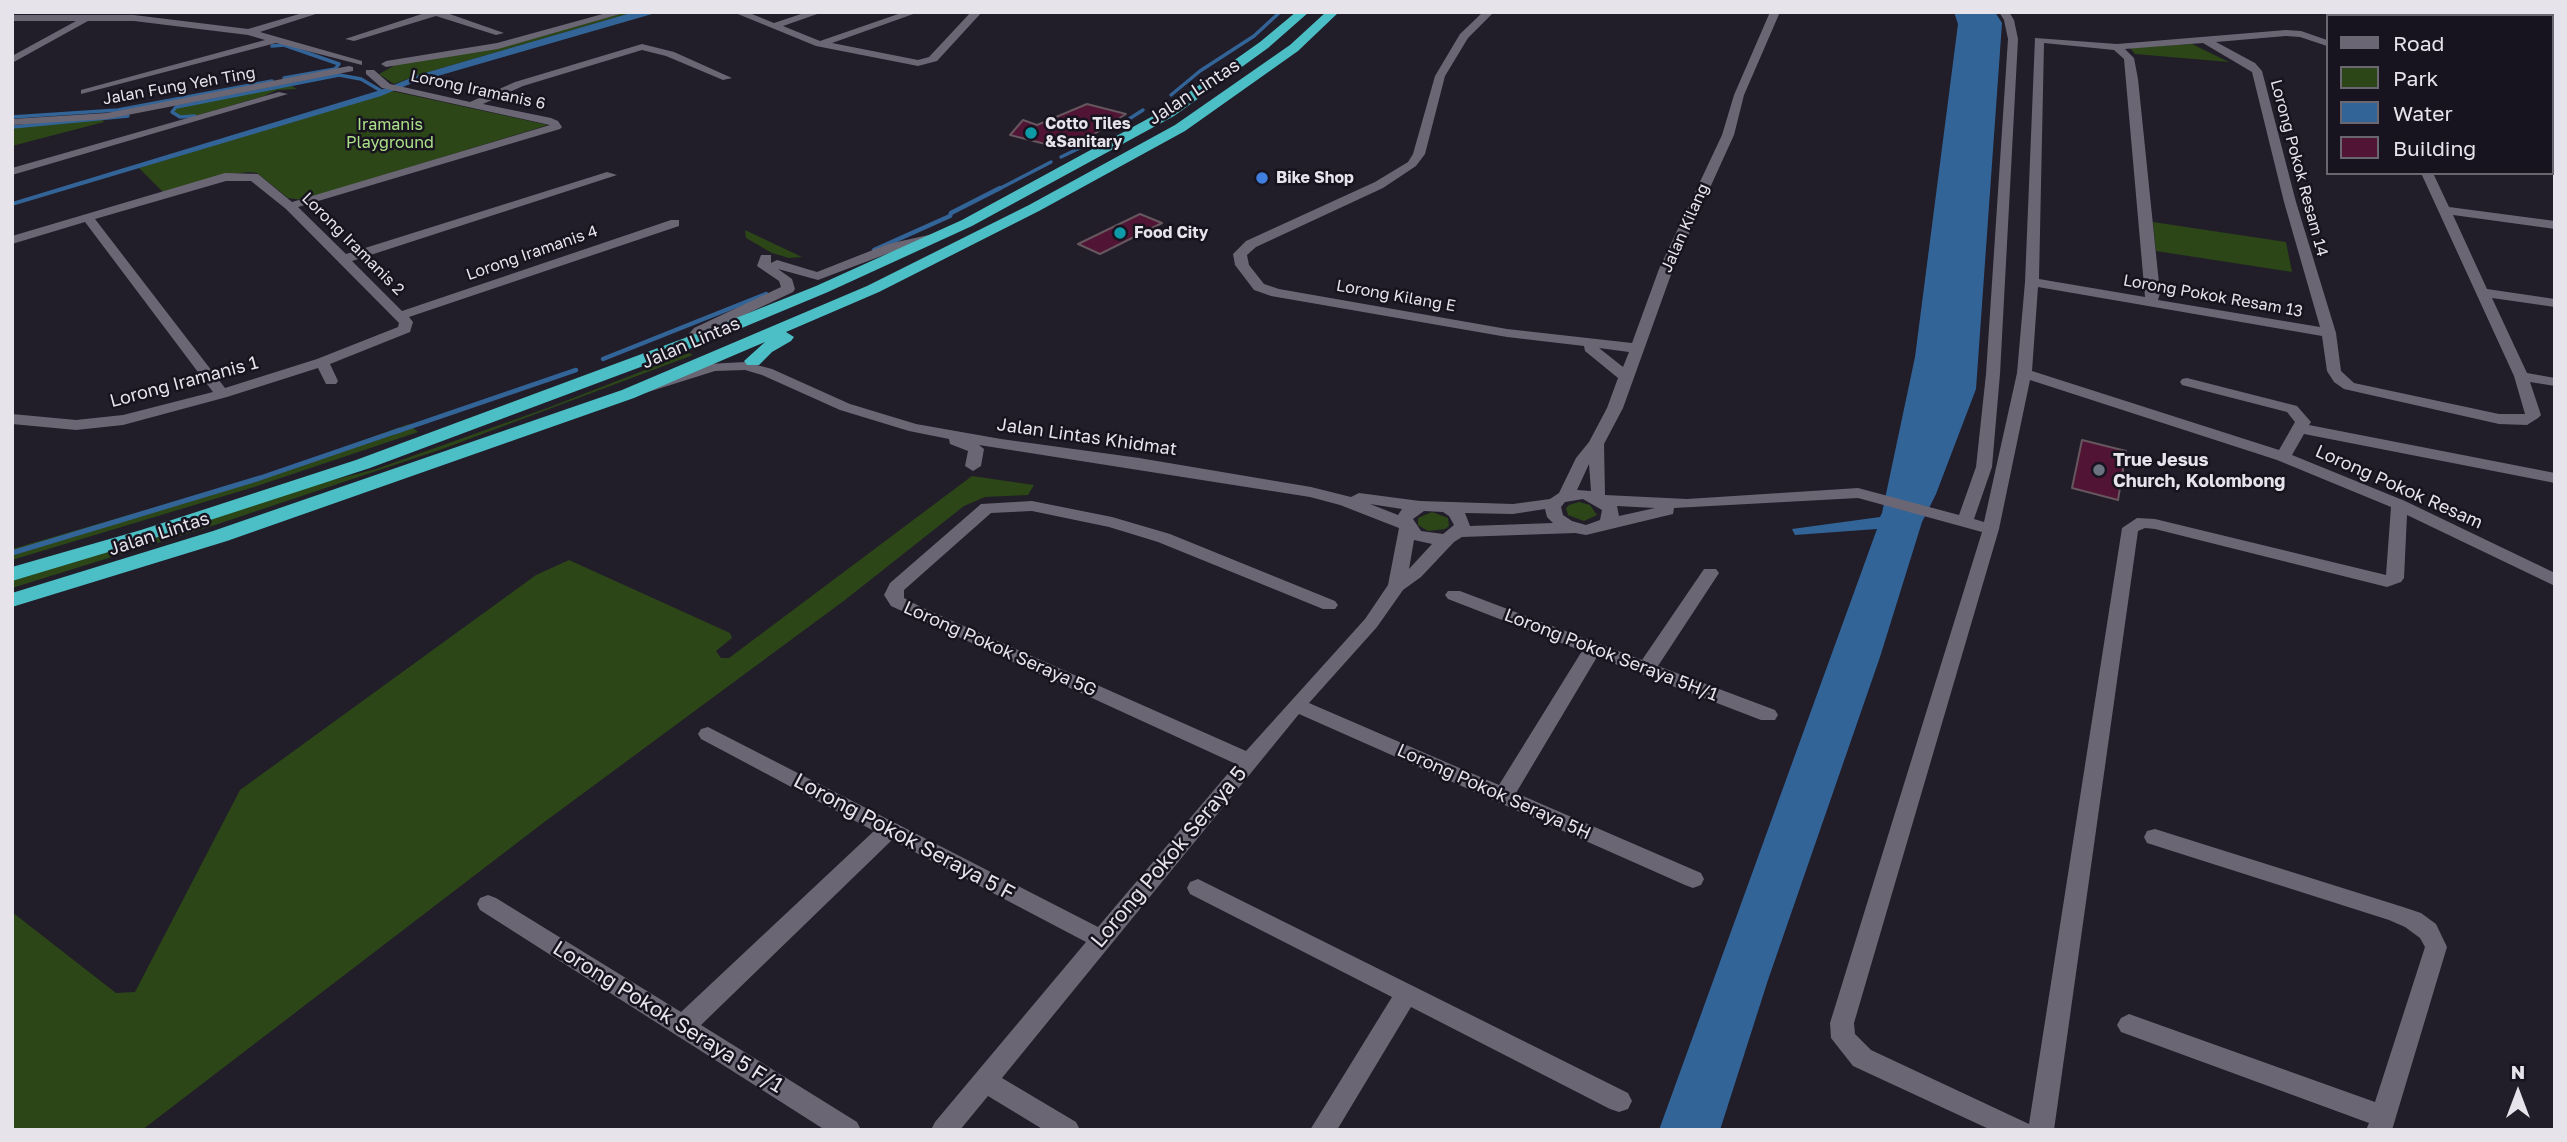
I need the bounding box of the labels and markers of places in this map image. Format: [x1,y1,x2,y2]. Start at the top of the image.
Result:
place label: Cotto Tiles &Sanitary [1045,114,1131,152]
marker: Cotto Tiles &Sanitary [1023,125,1039,141]
place label: Bike Shop [1276,168,1354,188]
marker: Bike Shop [1254,170,1270,186]
place label: Food City [1134,223,1208,243]
marker: Food City [1112,225,1128,241]
place label: True Jesus Church, Kolombong [2113,449,2285,491]
marker: True Jesus Church, Kolombong [2091,462,2107,478]

